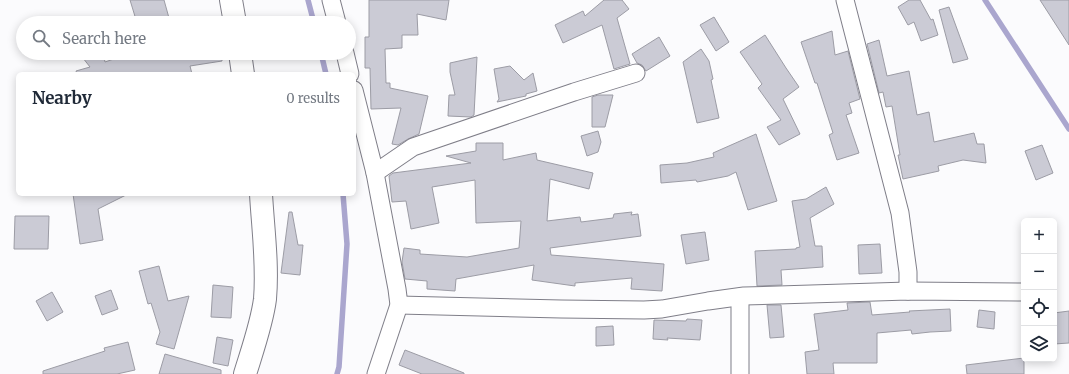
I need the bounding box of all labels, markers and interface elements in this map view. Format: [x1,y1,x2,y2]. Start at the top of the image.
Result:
search box [16,16,356,60]
icon: search [30,27,52,49]
text: Search here [62,29,146,48]
text: Nearby [32,87,92,109]
text: 0 results [286,90,340,107]
map controls [1021,218,1057,362]
button: + [1021,218,1057,254]
button: − [1021,254,1057,290]
button: locate [1021,290,1057,326]
button: layers [1021,326,1057,362]

